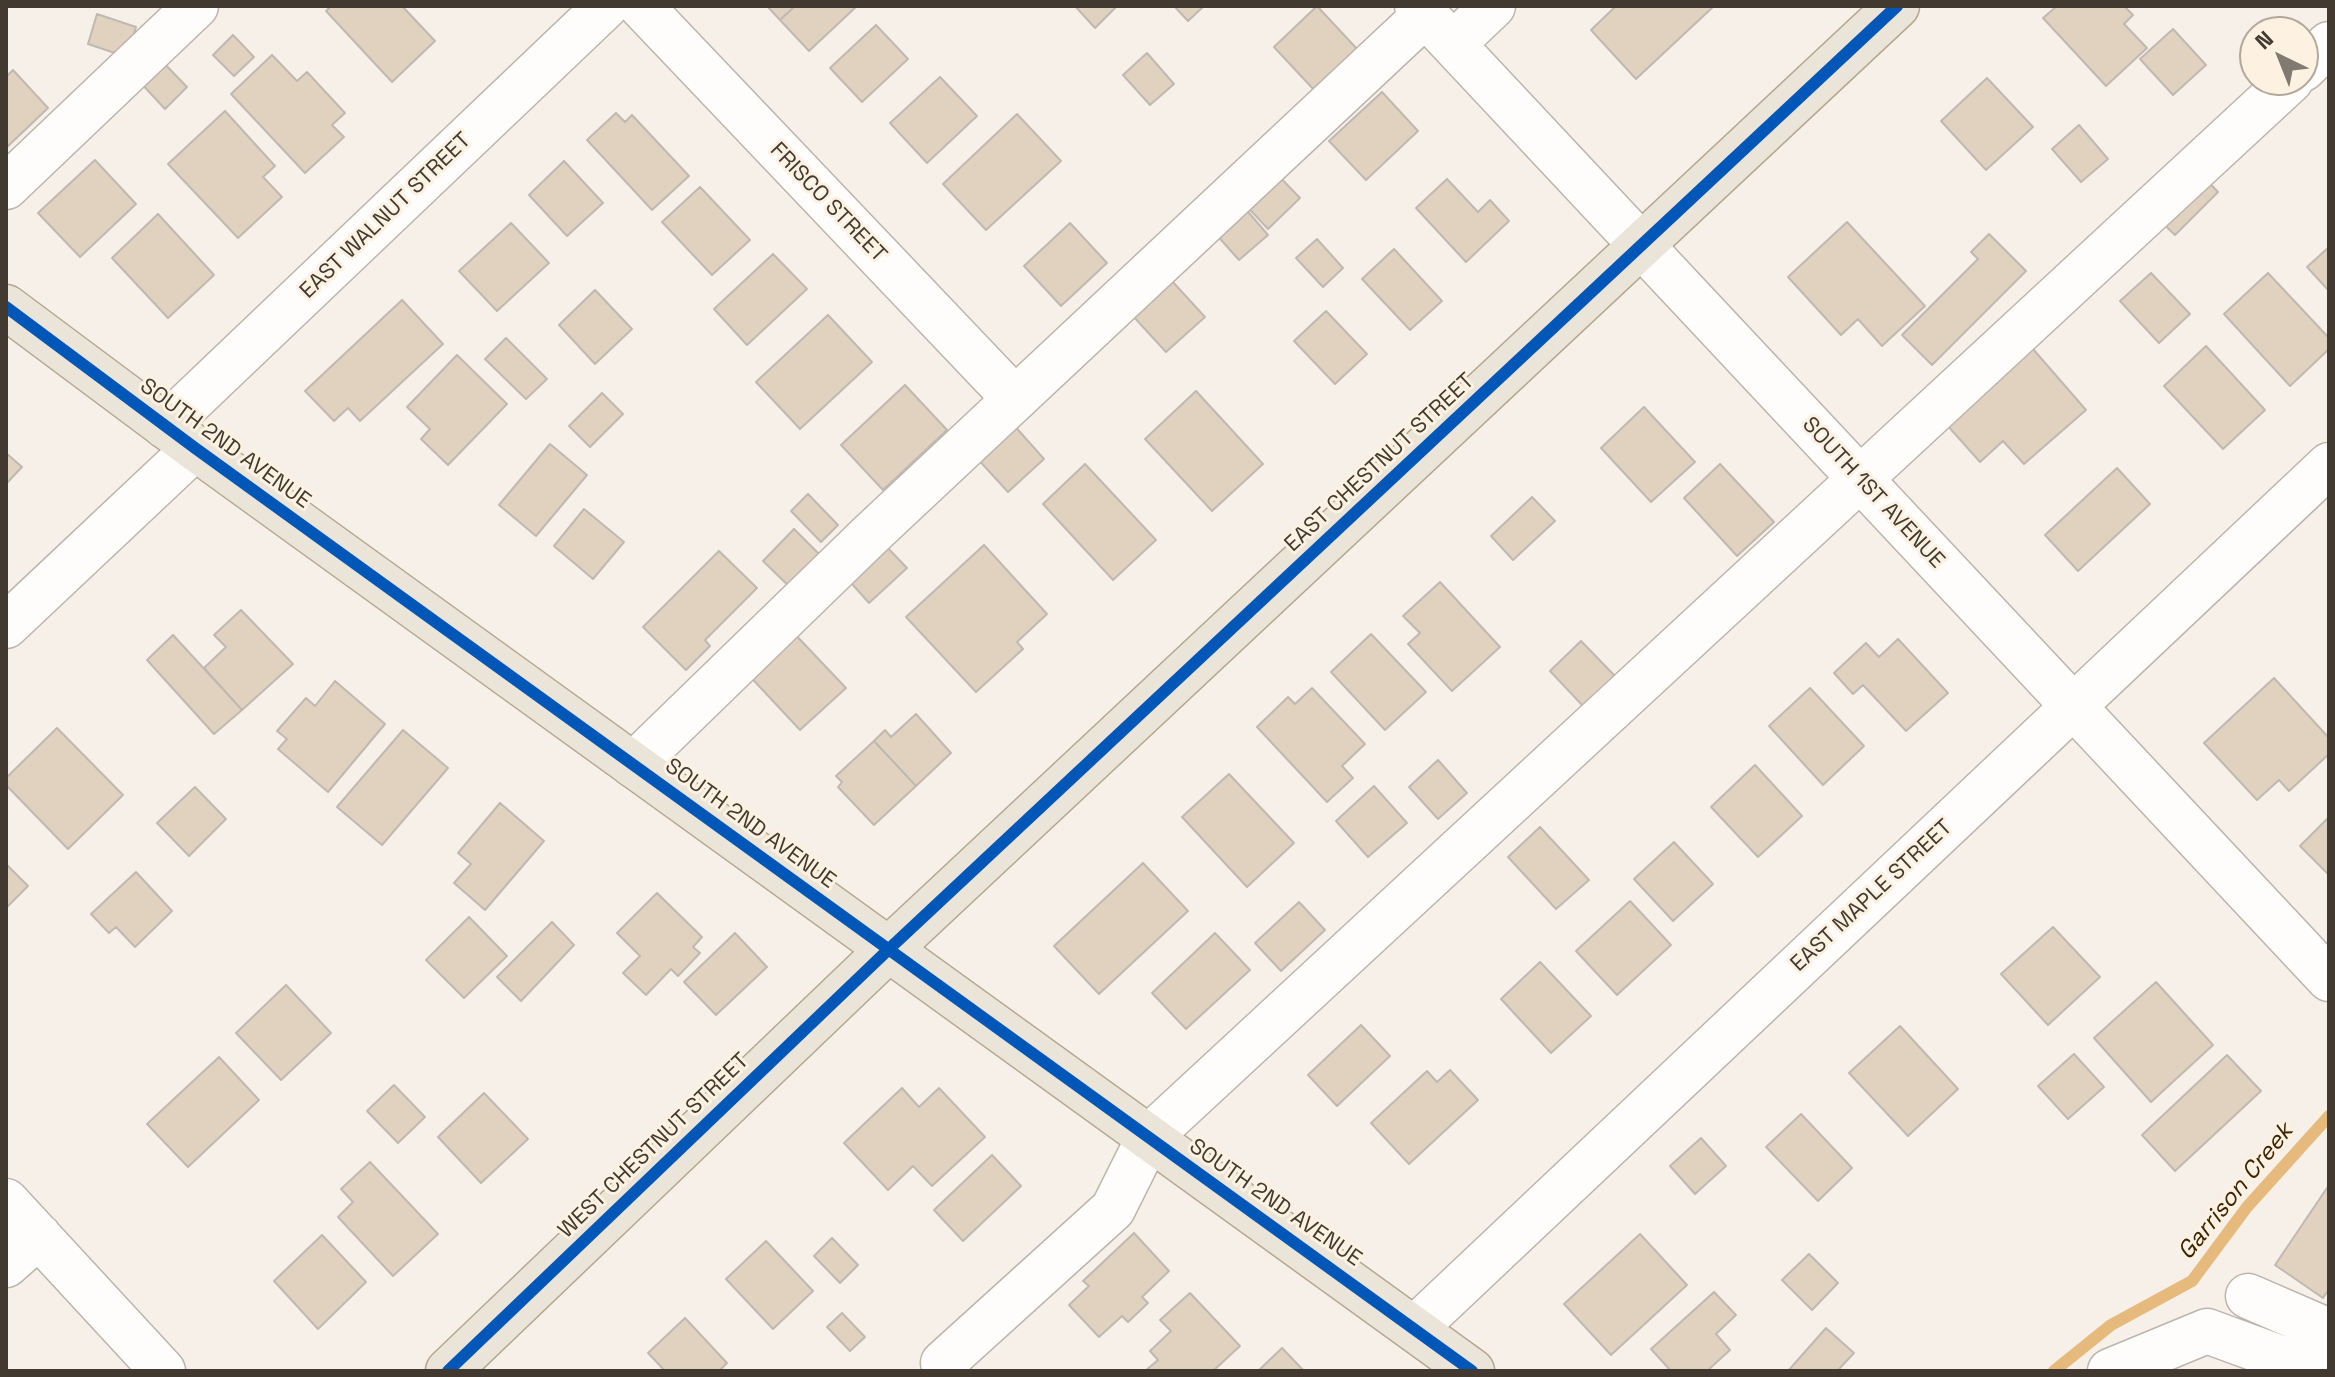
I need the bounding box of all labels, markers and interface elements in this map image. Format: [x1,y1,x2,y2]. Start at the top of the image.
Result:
north arrow [2239,16,2319,96]
text: N [2249,25,2279,55]
street label: EAST WALNUT STREET [295,128,477,304]
street label: FRISCO STREET [764,138,892,268]
street label: EAST CHESTNUT STREET [1280,368,1480,558]
street label: SOUTH 2ND AVENUE [135,373,315,515]
street label: SOUTH 1ST AVENUE [1796,412,1950,574]
street label: SOUTH 2ND AVENUE [660,753,840,895]
street label: EAST MAPLE STREET [1786,814,1958,978]
street label: WEST CHESTNUT STREET [553,1048,755,1244]
water label: Garrison Creek [2172,1118,2300,1266]
street label: SOUTH 2ND AVENUE [1184,1134,1366,1272]

